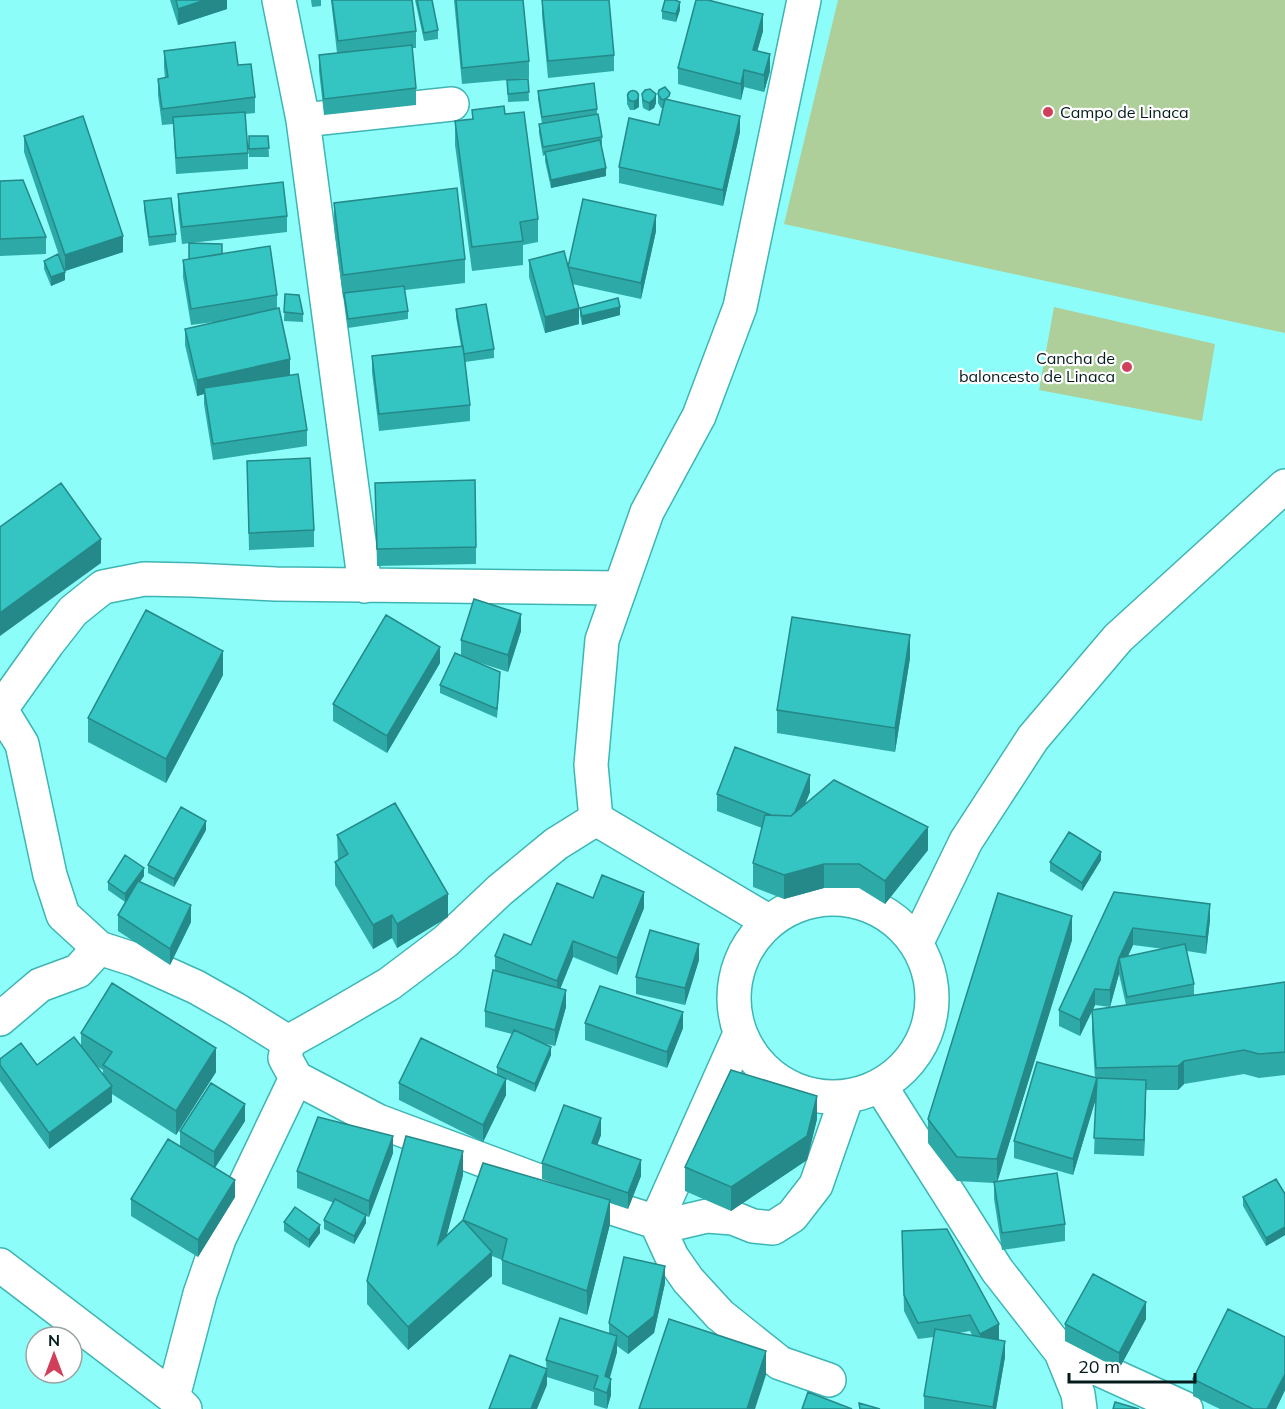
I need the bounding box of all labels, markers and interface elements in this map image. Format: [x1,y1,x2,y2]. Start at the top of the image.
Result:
place label: Campo de Linaca [1060,102,1189,122]
marker: Campo de Linaca [1041,105,1055,119]
place label: Cancha de baloncesto de Linaca [959,348,1115,386]
marker: Cancha de baloncesto de Linaca [1120,360,1134,374]
north arrow [24,1325,84,1385]
text: N [48,1330,60,1350]
scale bar [1069,1346,1195,1384]
text: 20 m [1078,1355,1120,1378]

